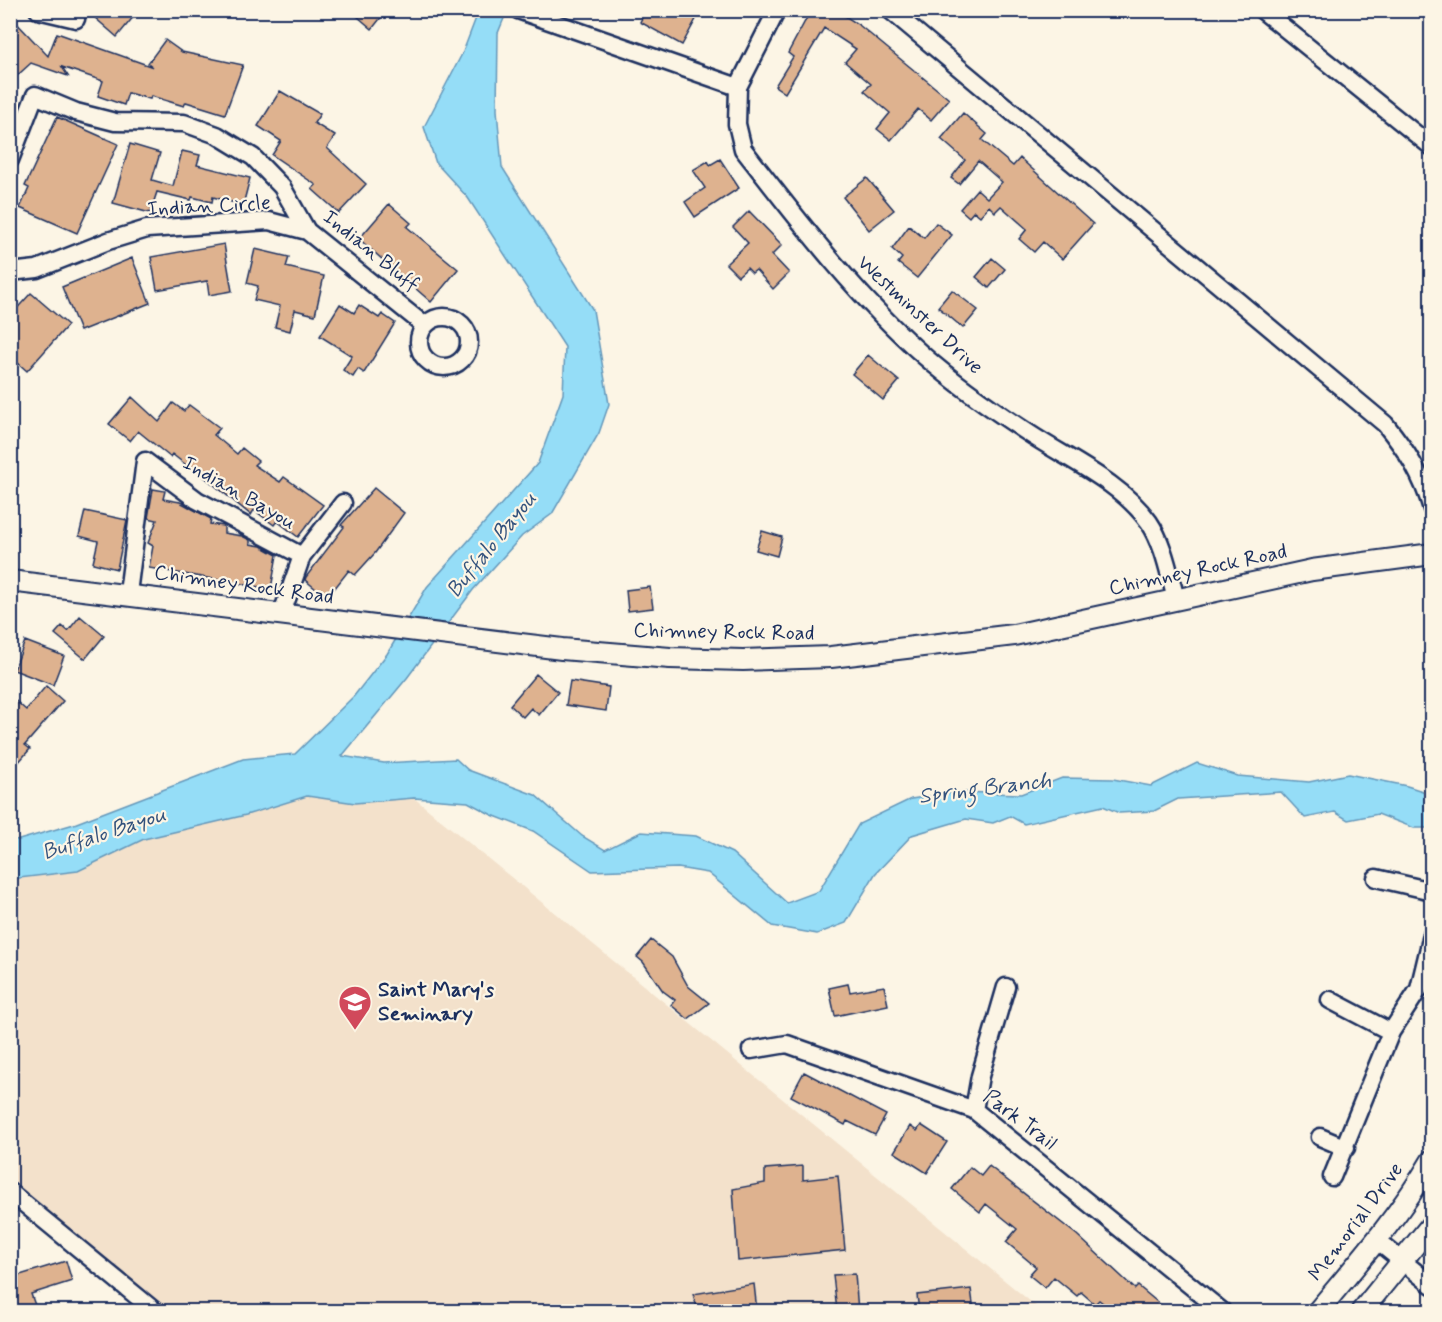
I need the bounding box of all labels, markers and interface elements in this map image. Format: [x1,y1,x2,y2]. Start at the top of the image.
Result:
street label: Indian Circle [147,189,271,223]
street label: Indian Bluff [317,203,425,299]
street label: Westminster Drive [851,249,989,381]
street label: Indian Bayou [177,449,301,537]
water label: Buffalo Bayou [441,486,543,604]
street label: Chimney Rock Road [1106,537,1290,603]
street label: Chimney Rock Road [152,559,336,611]
street label: Chimney Rock Road [633,616,815,648]
water label: Spring Branch [917,767,1054,814]
water label: Buffalo Bayou [39,801,169,867]
place label: Saint Mary's Seminary [378,976,495,1028]
school or university icon: Saint Mary's Seminary [337,984,373,1031]
street label: Park Trail [977,1083,1063,1157]
street label: Memorial Drive [1302,1157,1410,1287]

